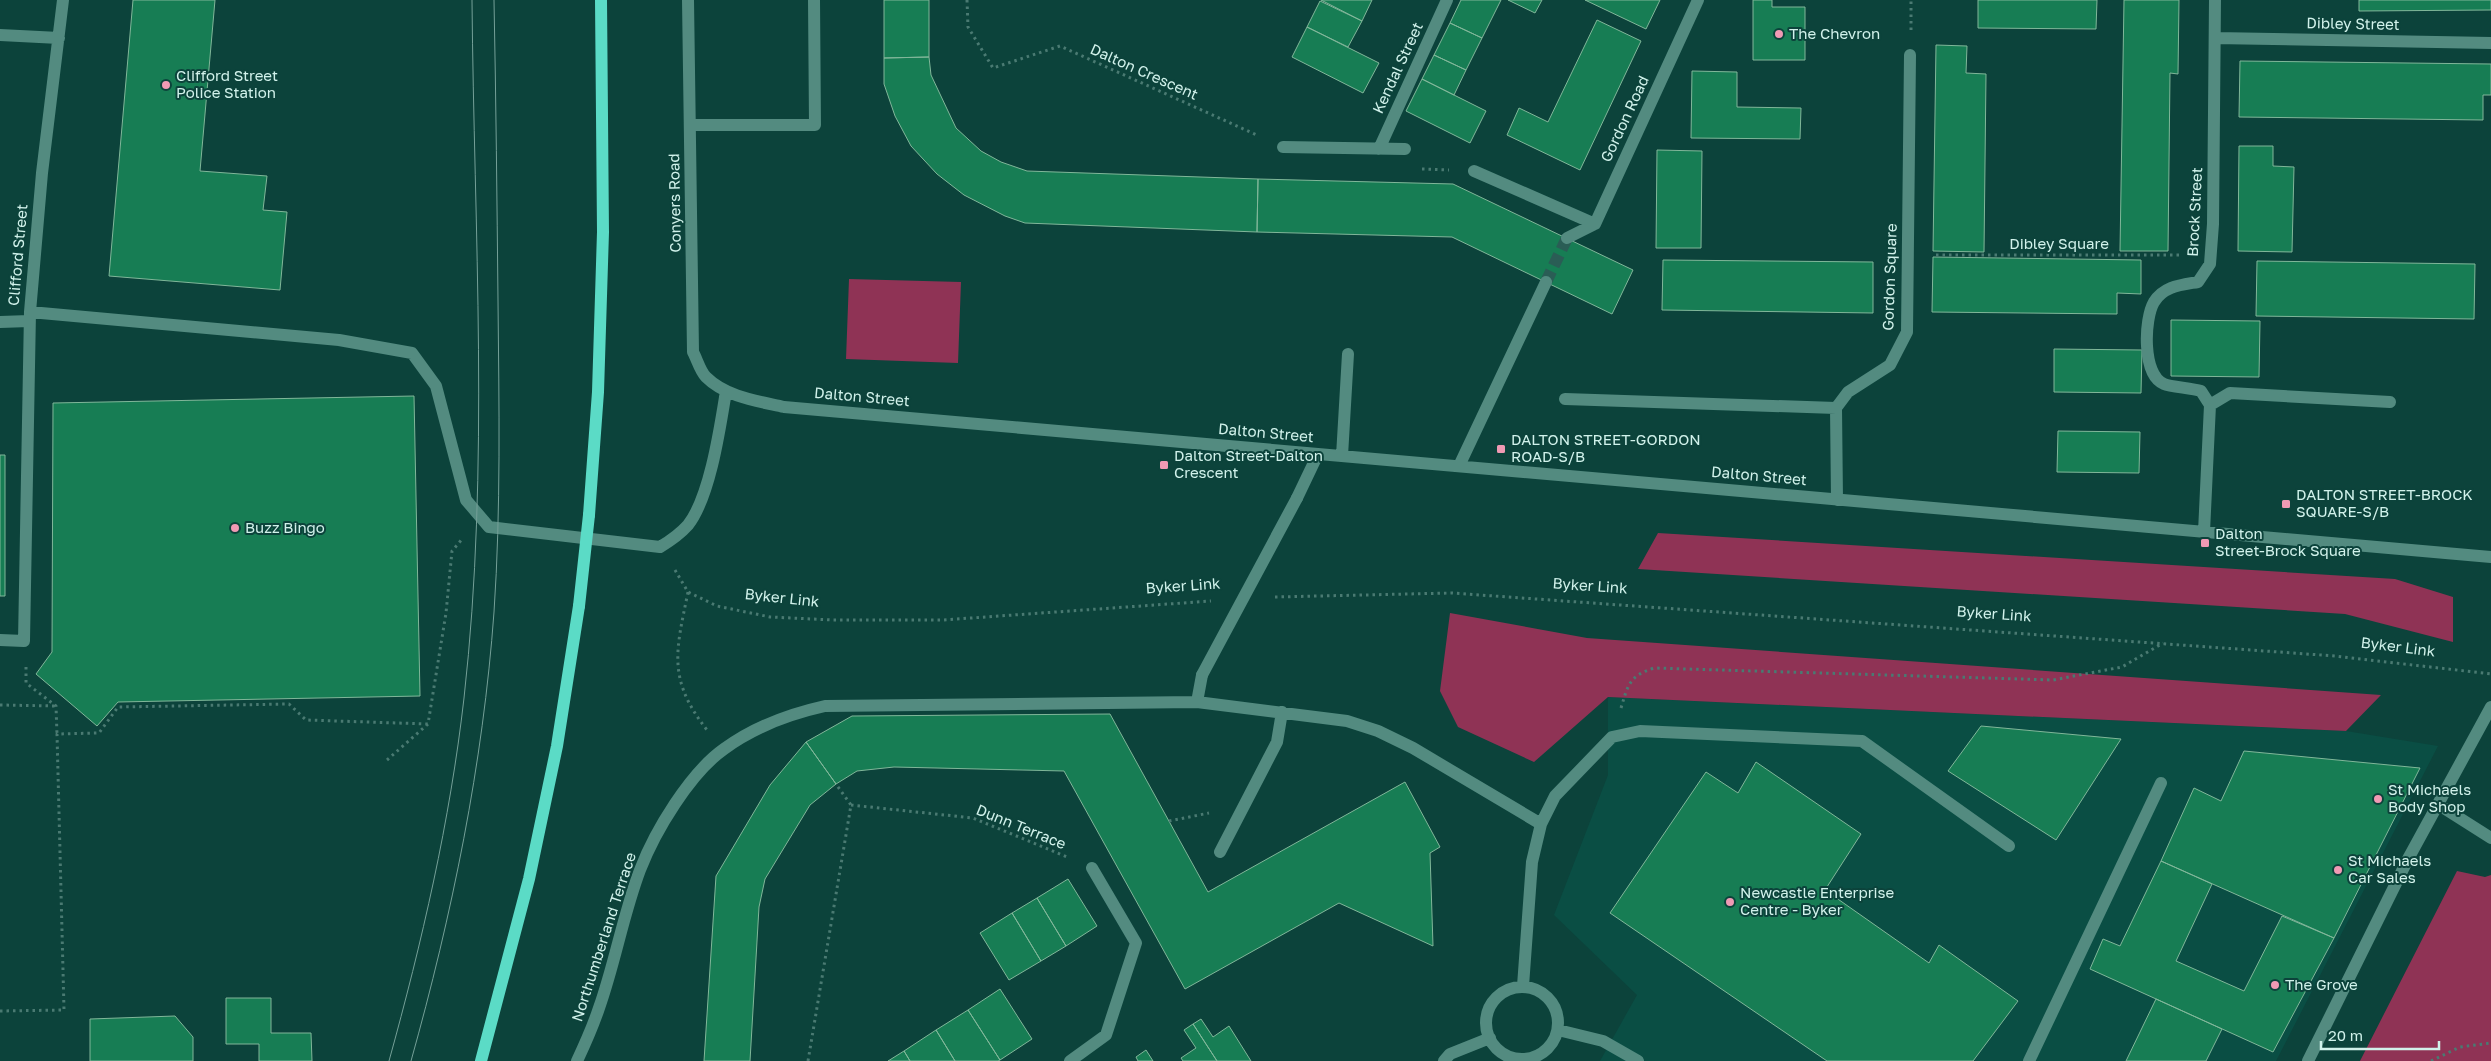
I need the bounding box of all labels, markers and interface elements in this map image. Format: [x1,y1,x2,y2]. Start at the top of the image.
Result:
street label: Dibley Street [2306,13,2400,33]
street label: Kendal Street [1368,19,1426,116]
place label: The Chevron [1789,24,1880,42]
marker: The Chevron [1773,28,1785,40]
street label: Dalton Crescent [1088,39,1201,103]
place label: Clifford Street Police Station [176,66,278,101]
street label: Gordon Road [1596,73,1652,165]
marker: Clifford Street Police Station [160,79,172,91]
street label: Conyers Road [664,153,684,253]
street label: Brock Street [2183,167,2205,257]
street label: Clifford Street [4,203,30,307]
street label: Gordon Square [1878,223,1900,331]
street label: Dibley Square [2009,234,2109,252]
street label: Dalton Street [814,383,911,409]
street label: Dalton Street [1218,419,1315,445]
place label: DALTON STREET-GORDON ROAD-S/B [1511,430,1701,465]
marker: DALTON STREET-GORDON ROAD-S/B [1495,443,1507,455]
place label: Dalton Street-Dalton Crescent [1174,446,1323,481]
marker: Dalton Street-Dalton Crescent [1158,459,1170,471]
street label: Dalton Street [1711,462,1808,488]
place label: DALTON STREET-BROCK SQUARE-S/B [2296,485,2473,520]
marker: DALTON STREET-BROCK SQUARE-S/B [2280,498,2292,510]
place label: Buzz Bingo [245,518,325,536]
marker: Buzz Bingo [229,522,241,534]
place label: Dalton Street-Brock Square [2215,524,2361,559]
marker: Dalton Street-Brock Square [2199,537,2211,549]
street label: Byker Link [1145,573,1222,597]
street label: Byker Link [1552,573,1629,597]
street label: Byker Link [744,584,821,610]
street label: Byker Link [1956,601,2033,625]
street label: Byker Link [2360,633,2437,660]
place label: St Michaels Body Shop [2388,780,2471,815]
marker: St Michaels Body Shop [2372,793,2384,805]
street label: Dunn Terrace [974,800,1069,852]
street label: Northumberland Terrace [567,849,639,1024]
place label: St Michaels Car Sales [2348,851,2431,886]
marker: St Michaels Car Sales [2332,864,2344,876]
place label: Newcastle Enterprise Centre - Byker [1740,883,1894,918]
marker: Newcastle Enterprise Centre - Byker [1724,896,1736,908]
place label: The Grove [2285,975,2358,993]
marker: The Grove [2269,979,2281,991]
scale bar [2321,1018,2438,1050]
text: 20 m [2328,1026,2363,1044]

